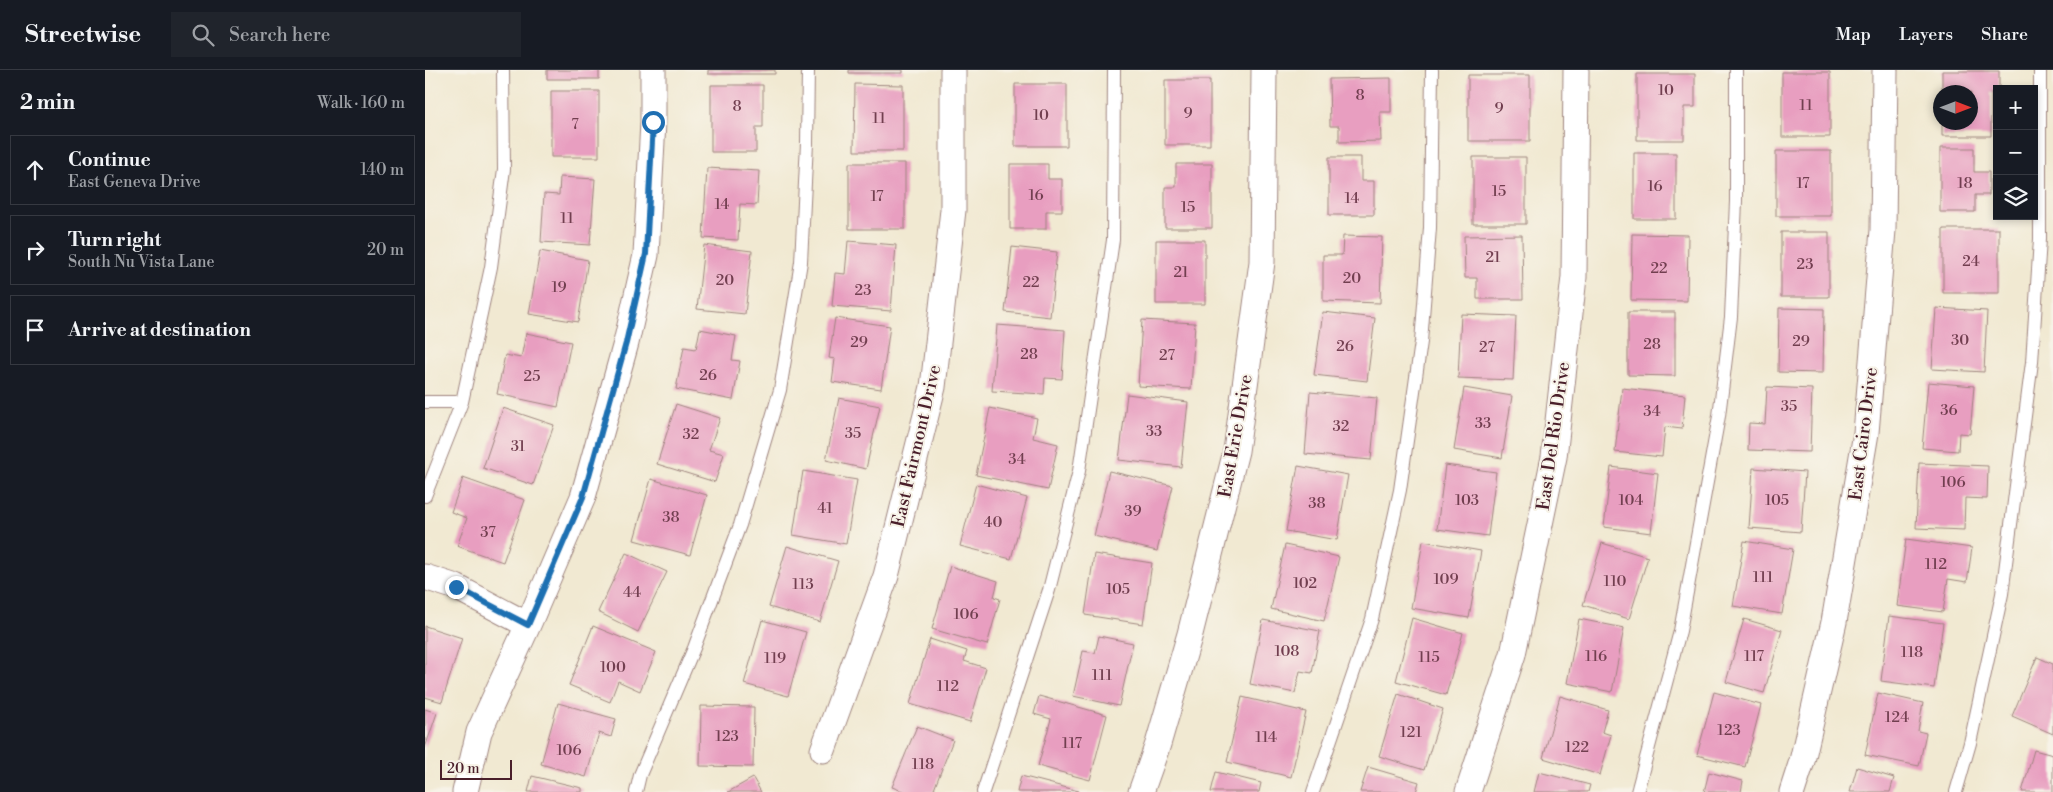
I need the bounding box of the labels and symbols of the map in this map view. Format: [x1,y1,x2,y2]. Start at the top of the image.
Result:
house number: 10 [1658,81,1674,100]
north arrow [1933,85,1978,130]
house number: 8 [1355,86,1365,105]
house number: 11 [1799,96,1813,115]
house number: 8 [732,97,742,116]
house number: 9 [1494,99,1504,118]
house number: 9 [1183,104,1193,123]
house number: 10 [1033,106,1049,125]
house number: 11 [872,109,886,128]
route start [642,111,665,134]
house number: 7 [571,115,579,134]
house number: 17 [1796,174,1810,193]
house number: 18 [1957,174,1973,193]
house number: 16 [1647,177,1663,196]
house number: 15 [1492,182,1506,201]
house number: 16 [1028,186,1044,205]
house number: 17 [870,187,884,206]
house number: 14 [1345,189,1359,208]
house number: 14 [715,195,729,214]
house number: 15 [1181,198,1195,217]
house number: 11 [560,209,574,228]
house number: 21 [1485,248,1501,267]
house number: 24 [1962,252,1980,271]
house number: 23 [1797,255,1813,274]
house number: 22 [1650,259,1668,278]
house number: 21 [1173,263,1189,282]
house number: 20 [1343,269,1361,288]
house number: 20 [716,271,734,290]
house number: 22 [1022,273,1040,292]
house number: 19 [551,278,567,297]
house number: 23 [855,281,871,300]
house number: 30 [1951,331,1969,350]
house number: 29 [1792,332,1810,351]
house number: 29 [850,333,868,352]
house number: 28 [1643,335,1661,354]
house number: 26 [1336,337,1354,356]
house number: 27 [1479,338,1495,357]
house number: 28 [1020,345,1038,364]
house number: 27 [1159,346,1175,365]
street label: East Del Rio Drive [1532,360,1575,512]
street label: East Fairmont Drive [887,363,946,530]
house number: 26 [699,366,717,385]
street label: East Cairo Drive [1844,366,1883,502]
house number: 25 [524,367,540,386]
street label: East Erie Drive [1213,373,1258,500]
house number: 35 [1781,397,1797,416]
house number: 36 [1940,401,1958,420]
house number: 34 [1643,402,1661,421]
house number: 33 [1475,414,1491,433]
house number: 32 [1333,417,1349,436]
house number: 33 [1146,422,1162,441]
house number: 35 [845,424,861,443]
house number: 32 [683,425,699,444]
house number: 31 [511,437,526,456]
house number: 34 [1008,450,1026,469]
house number: 106 [1940,473,1966,492]
house number: 103 [1455,491,1479,510]
house number: 104 [1619,491,1644,510]
house number: 105 [1765,491,1789,510]
house number: 38 [1308,494,1326,513]
house number: 41 [817,499,833,518]
house number: 39 [1124,502,1142,521]
house number: 38 [662,508,680,527]
house number: 40 [984,513,1002,532]
house number: 37 [480,523,496,542]
house number: 112 [1925,555,1947,574]
house number: 111 [1753,568,1774,587]
house number: 109 [1433,570,1459,589]
house number: 110 [1604,572,1626,591]
house number: 102 [1293,574,1317,593]
house number: 113 [792,575,814,594]
route end [445,576,468,599]
house number: 105 [1106,580,1130,599]
house number: 44 [623,583,641,602]
house number: 106 [953,605,979,624]
house number: 108 [1274,642,1300,661]
house number: 118 [1901,643,1923,662]
house number: 116 [1585,647,1607,666]
house number: 117 [1744,647,1765,666]
house number: 115 [1418,648,1440,667]
house number: 119 [764,649,786,668]
house number: 100 [600,658,626,677]
house number: 111 [1092,666,1113,685]
house number: 112 [937,677,959,696]
house number: 124 [1885,708,1909,727]
house number: 123 [1717,721,1741,740]
house number: 121 [1400,723,1423,742]
house number: 123 [715,727,739,746]
house number: 114 [1255,728,1277,747]
house number: 117 [1062,734,1083,753]
house number: 122 [1565,738,1589,757]
house number: 106 [556,741,582,760]
house number: 118 [912,755,934,774]
scale bar [440,757,513,780]

